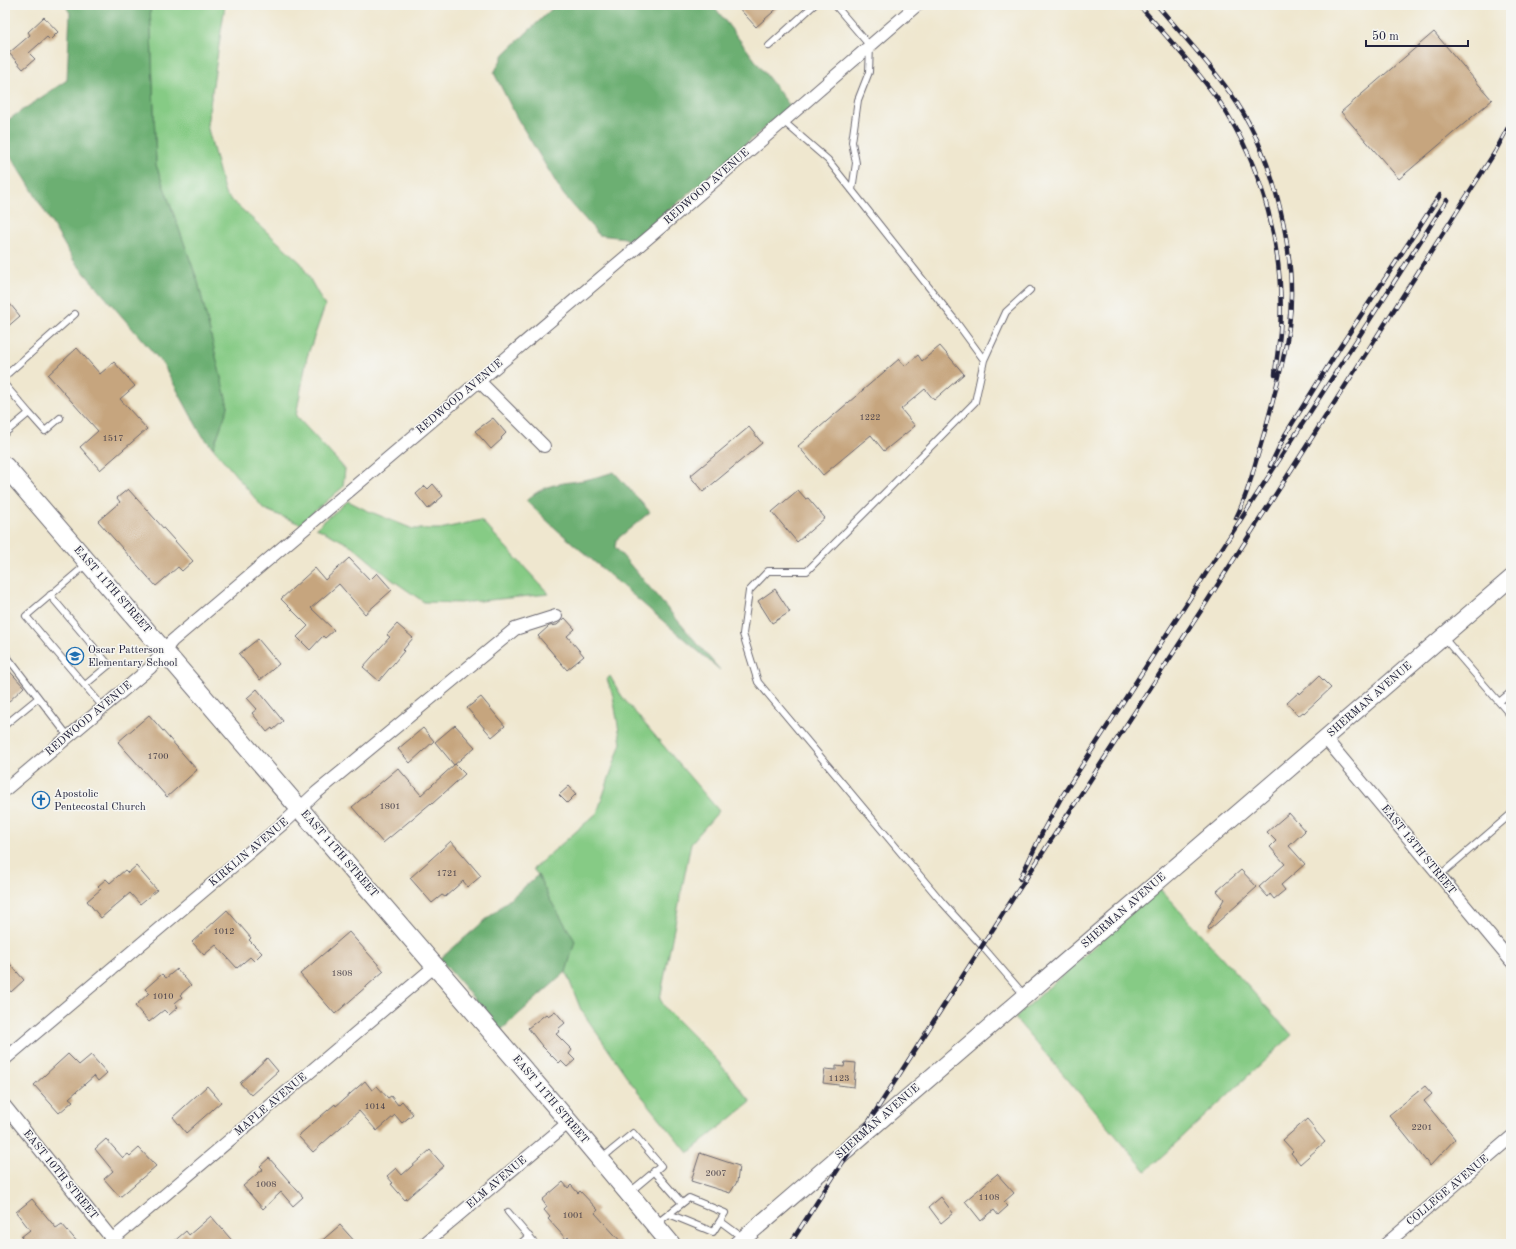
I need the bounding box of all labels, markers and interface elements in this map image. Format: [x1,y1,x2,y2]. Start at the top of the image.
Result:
scale bar [1366,22,1468,48]
text: 50 m [1372,30,1399,43]
street label: REDWOOD AVENUE [662,147,752,227]
street label: REDWOOD AVENUE [415,358,505,436]
house number: 1222 [860,413,880,422]
house number: 1517 [103,434,123,443]
street label: EAST 11TH STREET [71,544,153,636]
place label: Oscar Patterson Elementary School [88,645,178,669]
school or university icon: Oscar Patterson Elementary School [65,646,85,666]
street label: SHERMAN AVENUE [1326,661,1414,739]
street label: REDWOOD AVENUE [44,680,134,758]
house number: 1700 [148,752,168,761]
place label: Apostolic Pentecostal Church [54,789,146,813]
church icon: Apostolic Pentecostal Church [31,790,51,810]
house number: 1801 [380,802,400,811]
street label: EAST 13TH STREET [1379,803,1458,897]
street label: EAST 11TH STREET [298,808,380,900]
street label: KIRKLIN AVENUE [207,817,291,889]
house number: 1721 [437,869,457,878]
street label: SHERMAN AVENUE [1080,872,1168,950]
house number: 1012 [214,927,234,936]
house number: 1808 [332,969,352,978]
house number: 1010 [153,992,173,1001]
street label: EAST 11TH STREET [510,1054,590,1146]
street label: MAPLE AVENUE [233,1072,309,1138]
house number: 1123 [829,1074,849,1083]
street label: SHERMAN AVENUE [834,1083,922,1161]
house number: 1014 [365,1102,385,1111]
house number: 2201 [1412,1123,1432,1132]
street label: EAST 10TH STREET [21,1128,100,1222]
street label: COLLEGE AVENUE [1405,1154,1491,1228]
street label: ELM AVENUE [465,1155,529,1211]
house number: 2007 [706,1169,726,1178]
house number: 1008 [256,1180,276,1189]
house number: 1108 [979,1193,999,1202]
house number: 1001 [563,1211,583,1220]

